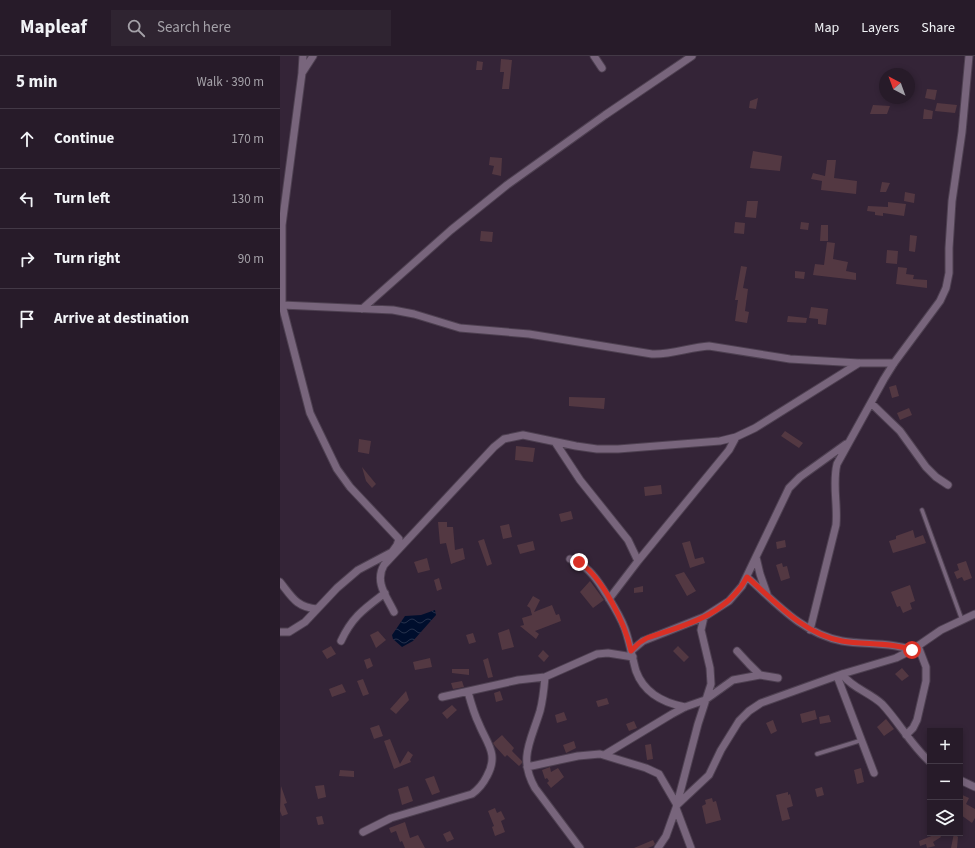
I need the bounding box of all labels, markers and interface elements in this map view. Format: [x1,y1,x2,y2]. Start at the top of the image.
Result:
search box [111,10,391,46]
text: Mapleaf [20,14,87,41]
icon: search [125,17,147,39]
text: Search here [157,17,231,38]
text: Map [814,18,839,38]
text: Layers [861,18,899,38]
text: Share [921,18,955,38]
north arrow [879,68,915,104]
text: 5 min [16,70,57,94]
text: Walk · 390 m [196,73,264,91]
icon: ahead [16,128,38,150]
text: Continue [54,128,114,149]
text: 170 m [231,130,264,148]
icon: left [16,188,38,210]
text: Turn left [54,188,110,209]
text: 130 m [231,190,264,208]
icon: right [16,248,38,270]
text: Turn right [54,248,120,269]
text: 90 m [238,250,264,268]
icon: arrive [16,308,38,330]
text: Arrive at destination [54,308,189,329]
route end [570,553,588,571]
route start [903,641,921,659]
map controls [927,728,963,836]
button: + [927,728,963,764]
button: − [927,764,963,800]
button: layers [927,800,963,836]

